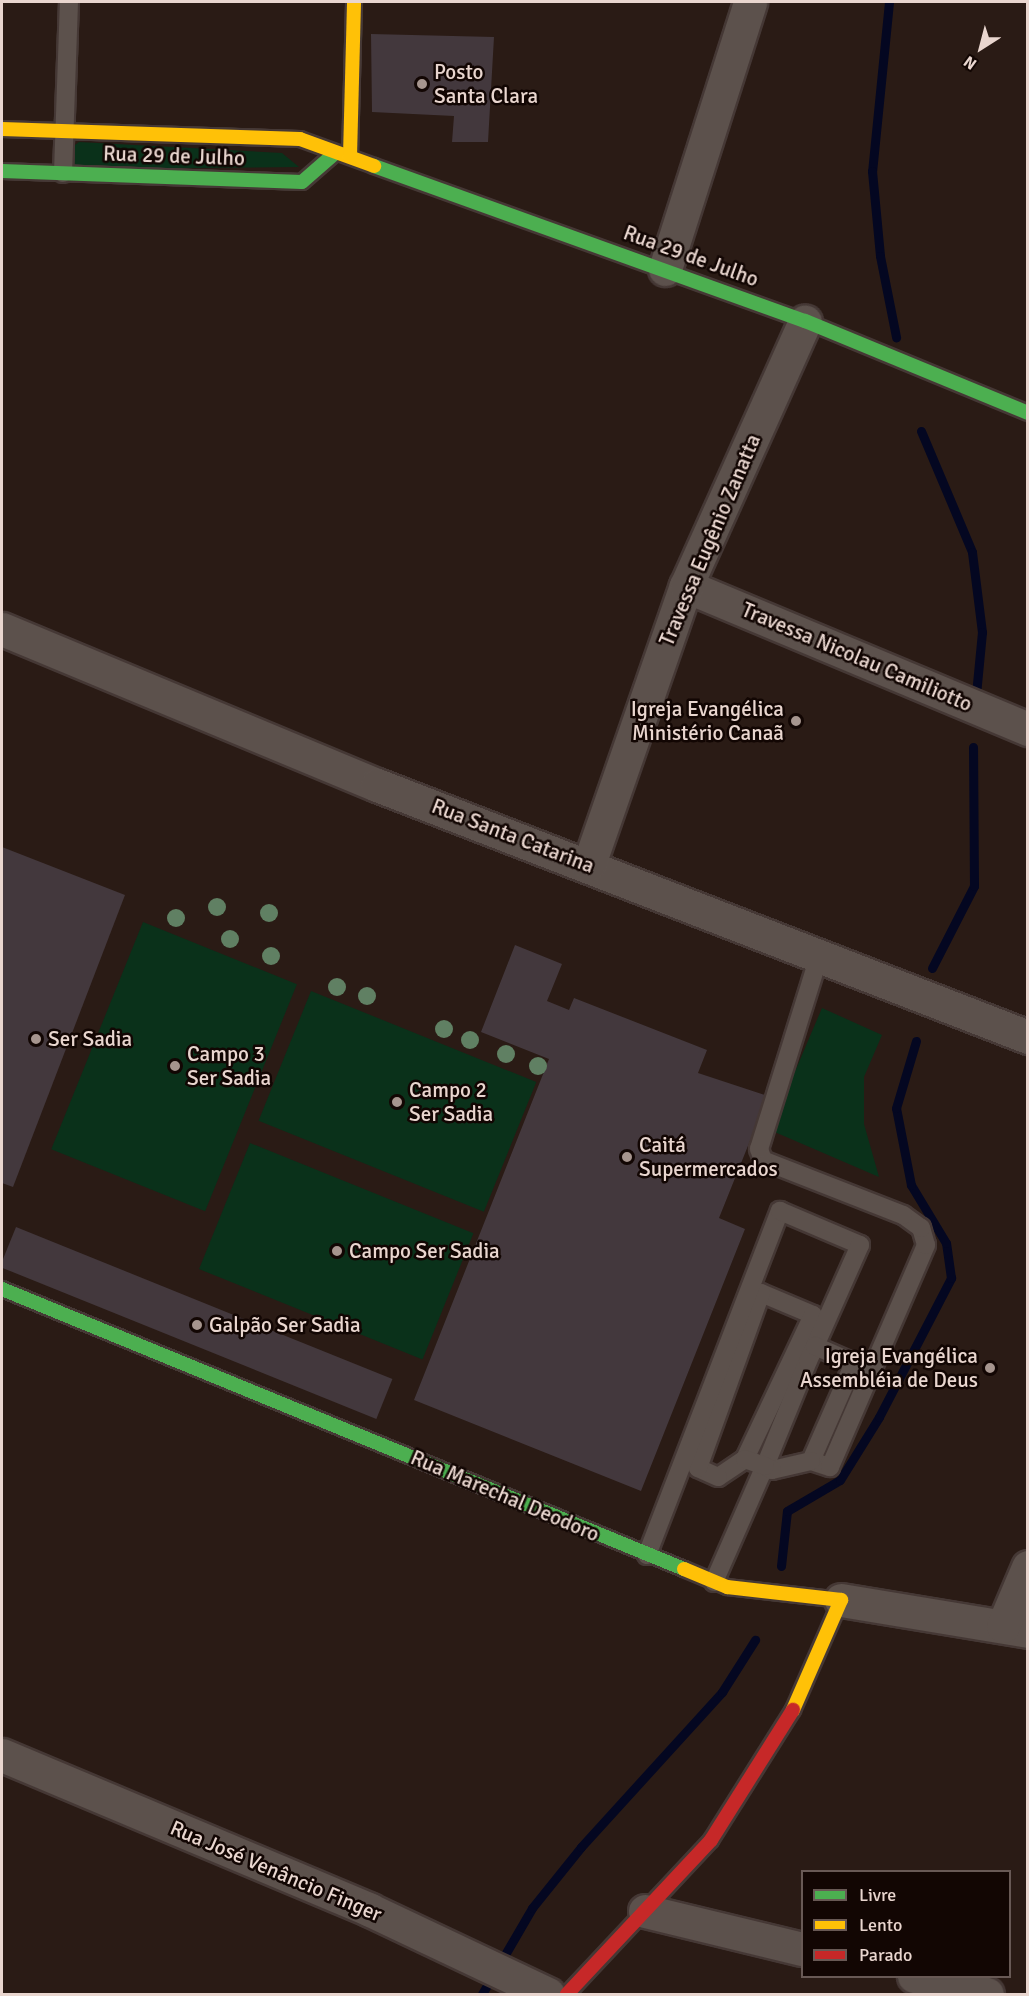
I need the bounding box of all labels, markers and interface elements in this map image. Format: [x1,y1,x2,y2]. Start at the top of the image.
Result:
north arrow [951,18,1011,78]
text: N [960,51,981,74]
place label: Posto Santa Clara [434,59,538,109]
marker: Posto Santa Clara [415,77,429,91]
street label: Rua 29 de Julho [103,141,245,171]
street label: Rua 29 de Julho [620,220,762,292]
street label: Travessa Eugênio Zanatta [654,430,766,650]
street label: Travessa Nicolau Camiliotto [738,597,976,717]
place label: Igreja Evangélica Ministério Canaã [631,696,784,746]
marker: Igreja Evangélica Ministério Canaã [789,714,803,728]
street label: Rua Santa Catarina [428,793,598,879]
place label: Ser Sadia [48,1026,132,1052]
marker: Ser Sadia [29,1032,43,1046]
place label: Campo 3 Ser Sadia [187,1041,271,1091]
marker: Campo 3 Ser Sadia [168,1059,182,1073]
place label: Campo 2 Ser Sadia [409,1077,493,1127]
marker: Campo 2 Ser Sadia [390,1095,404,1109]
place label: Caitá Supermercados [639,1132,778,1182]
marker: Caitá Supermercados [620,1150,634,1164]
place label: Campo Ser Sadia [349,1238,500,1264]
marker: Campo Ser Sadia [330,1244,344,1258]
place label: Galpão Ser Sadia [209,1312,361,1338]
marker: Galpão Ser Sadia [190,1318,204,1332]
place label: Igreja Evangélica Assembléia de Deus [800,1343,978,1393]
marker: Igreja Evangélica Assembléia de Deus [983,1361,997,1375]
street label: Rua Marechal Deodoro [407,1445,603,1547]
street label: Rua José Venâncio Finger [166,1815,386,1927]
legend [801,1870,1011,1978]
text: Livre [859,1884,896,1906]
text: Lento [859,1914,902,1936]
text: Parado [859,1944,912,1966]

